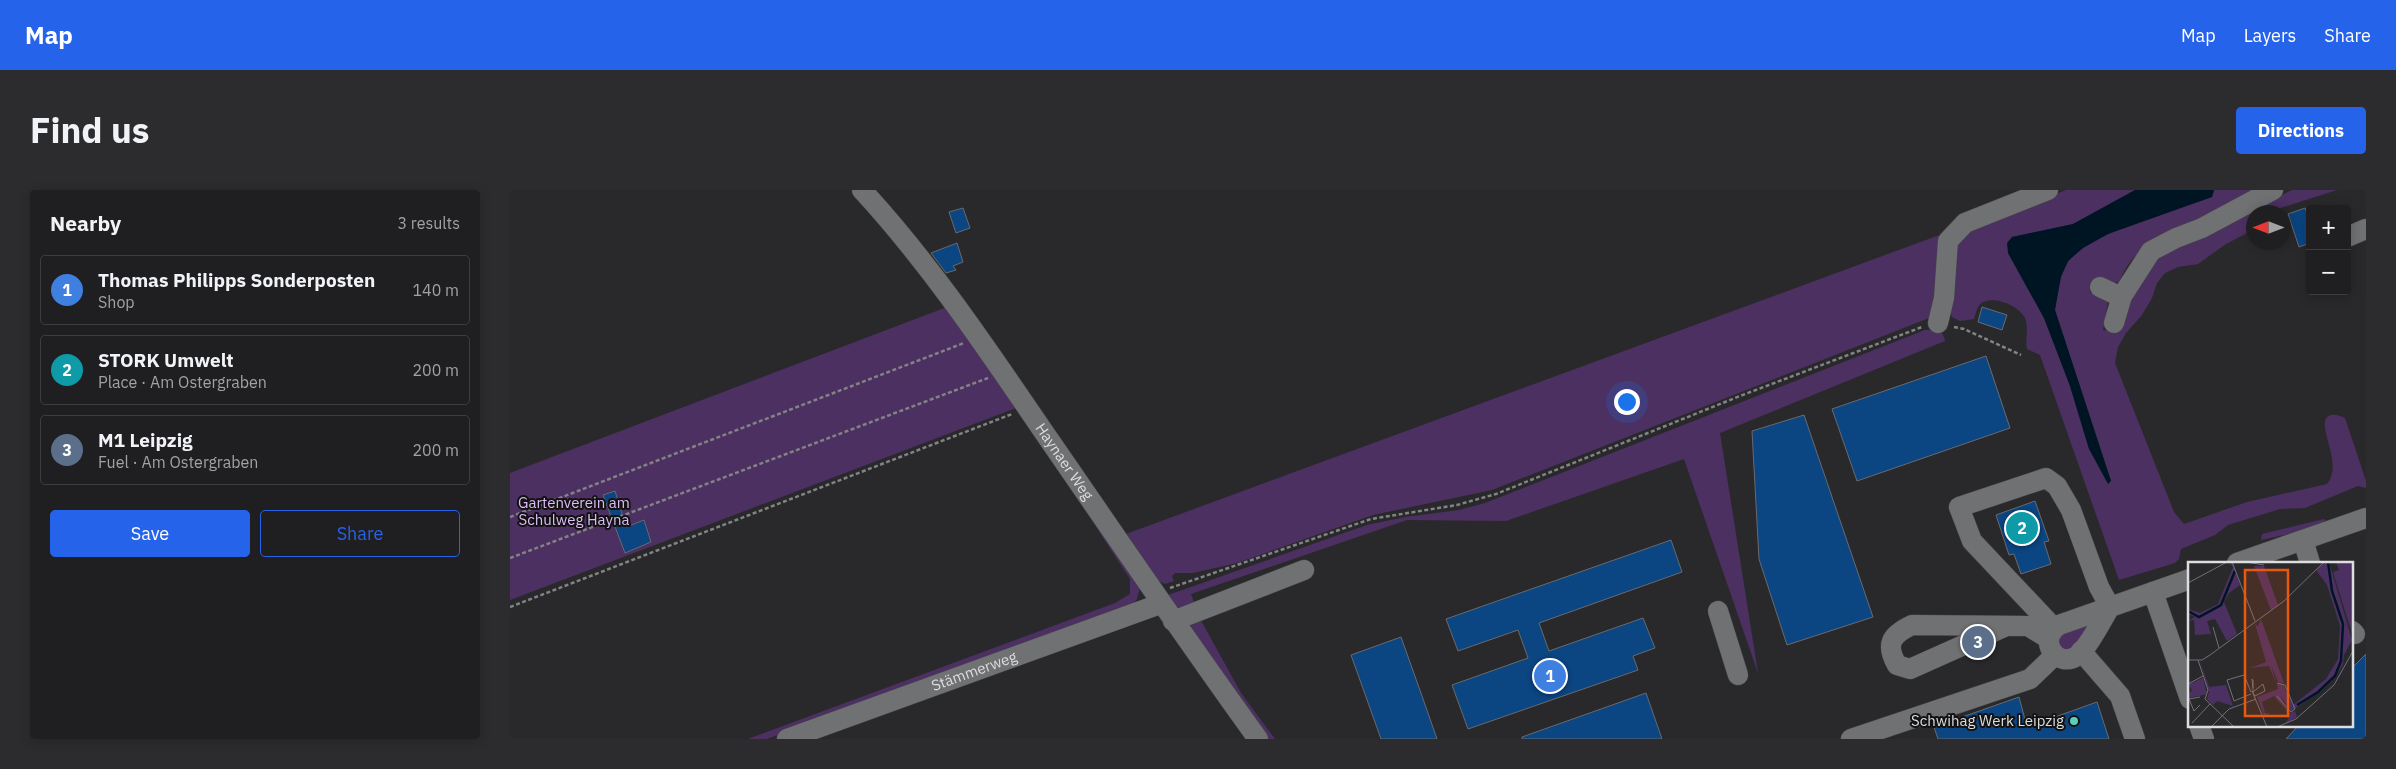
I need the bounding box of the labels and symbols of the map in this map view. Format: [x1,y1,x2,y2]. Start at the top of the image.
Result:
north arrow [2246,205,2291,250]
your location [1614,389,1640,415]
street label: Haynaer Weg [1032,419,1098,504]
park label: Gartenverein am Schulweg Hayna [518,493,630,529]
pin: 2 [2006,509,2038,547]
inset map [2188,562,2354,726]
pin: 3 [1962,623,1994,661]
street label: Stämmerweg [929,647,1019,695]
pin: 1 [1534,657,1566,695]
place label: Schwihag Werk Leipzig [1911,711,2064,730]
marker: Schwihag Werk Leipzig [2068,715,2080,727]

